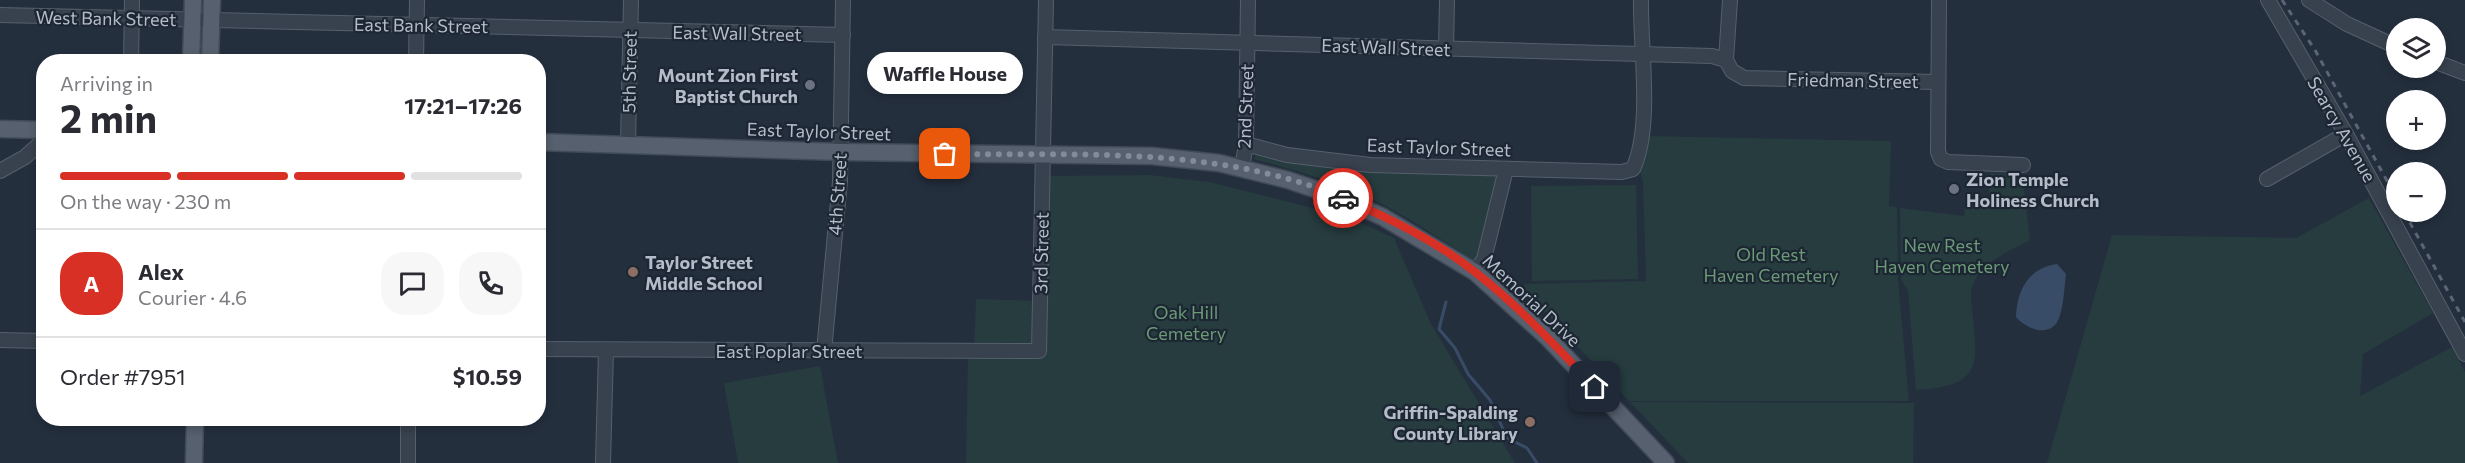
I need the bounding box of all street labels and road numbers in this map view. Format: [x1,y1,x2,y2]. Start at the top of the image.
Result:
street label: West Bank Street [35,6,177,30]
street label: East Bank Street [354,13,488,37]
street label: East Wall Street [672,21,802,45]
street label: 5th Street [617,31,641,113]
street label: East Wall Street [1321,34,1451,60]
street label: 2nd Street [1233,63,1257,149]
street label: Friedman Street [1787,68,1919,92]
street label: Searcy Avenue [2303,72,2381,186]
street label: East Taylor Street [746,117,892,145]
street label: East Taylor Street [1366,133,1512,161]
street label: 4th Street [823,152,851,236]
street label: 3rd Street [1029,212,1053,294]
street label: Memorial Drive [1478,249,1586,351]
street label: East Poplar Street [716,340,862,362]

